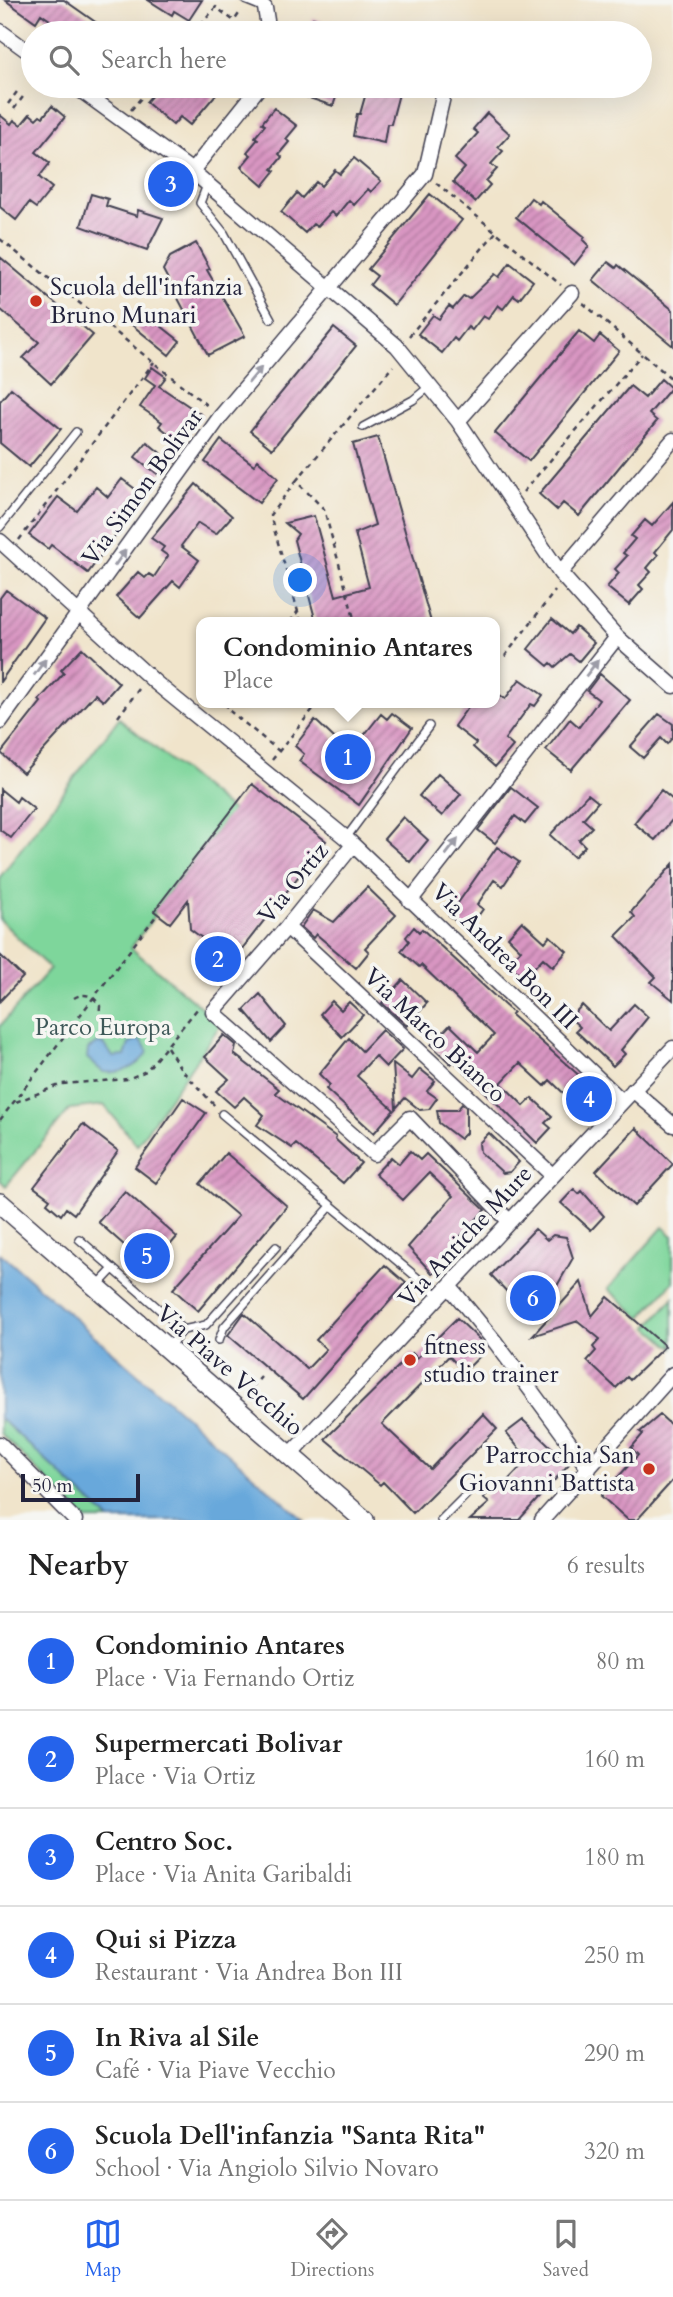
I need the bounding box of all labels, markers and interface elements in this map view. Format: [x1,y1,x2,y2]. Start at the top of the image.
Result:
search box [21,21,652,98]
icon: search [45,41,83,79]
text: Search here [101,42,227,77]
pin: 3 [148,158,194,210]
place label: Scuola dell'infanzia Bruno Munari [50,271,244,332]
marker: Scuola dell'infanzia Bruno Munari [28,293,44,309]
one-way arrow [247,366,263,384]
street label: Via Simon Bolivar [74,402,211,573]
one-way arrow [113,549,127,567]
your location [283,563,317,597]
popup [196,617,500,708]
text: Condominio Antares [223,630,473,665]
one-way arrow [33,658,47,677]
one-way arrow [585,660,600,678]
text: Place [223,665,273,696]
pin: 1 [325,731,371,783]
street label: Via Ortiz [250,836,337,931]
one-way arrow [444,839,459,857]
street label: Via Andrea Bon III [424,876,585,1037]
pin: 2 [195,933,241,985]
street label: Via Marco Bianco [356,960,513,1110]
park label: Parco Europa [35,1011,172,1044]
pin: 4 [566,1073,612,1125]
street label: Via Antiche Mure [391,1158,540,1315]
pin: 5 [124,1230,170,1282]
pin: 6 [510,1272,556,1324]
street label: Via Piave Vecchio [149,1297,310,1444]
place label: fitness studio trainer [424,1330,559,1391]
marker: fitness studio trainer [402,1352,418,1368]
place label: Parrocchia San Giovanni Battista [459,1439,636,1500]
marker: Parrocchia San Giovanni Battista [641,1461,657,1477]
scale bar [21,1471,140,1503]
text: 50 m [32,1473,73,1499]
text: Nearby [28,1545,129,1586]
text: 6 results [567,1550,645,1581]
text: Condominio Antares [95,1628,345,1663]
text: 1 [45,1646,57,1677]
text: 80 m [596,1646,645,1677]
text: Place · Via Fernando Ortiz [95,1663,354,1694]
text: Supermercati Bolivar [95,1726,342,1761]
text: 2 [45,1744,57,1775]
text: 160 m [584,1744,645,1775]
text: Place · Via Ortiz [95,1761,255,1792]
text: Centro Soc. [95,1824,233,1859]
text: 3 [45,1842,57,1873]
text: 180 m [584,1842,645,1873]
text: Place · Via Anita Garibaldi [95,1859,352,1890]
text: Qui si Pizza [95,1922,237,1957]
text: 4 [45,1940,57,1971]
text: 250 m [584,1940,645,1971]
text: Restaurant · Via Andrea Bon III [95,1957,403,1988]
text: In Riva al Sile [95,2020,259,2055]
text: 5 [45,2038,57,2069]
text: 290 m [584,2038,645,2069]
text: Café · Via Piave Vecchio [95,2055,336,2086]
text: Scuola Dell'infanzia "Santa Rita" [95,2118,485,2153]
text: 6 [45,2136,57,2167]
text: 320 m [584,2136,645,2167]
text: School · Via Angiolo Silvio Novaro [95,2153,439,2184]
tab: Map [84,2215,122,2283]
tab: Directions [291,2215,374,2283]
tab: Saved [543,2215,589,2283]

